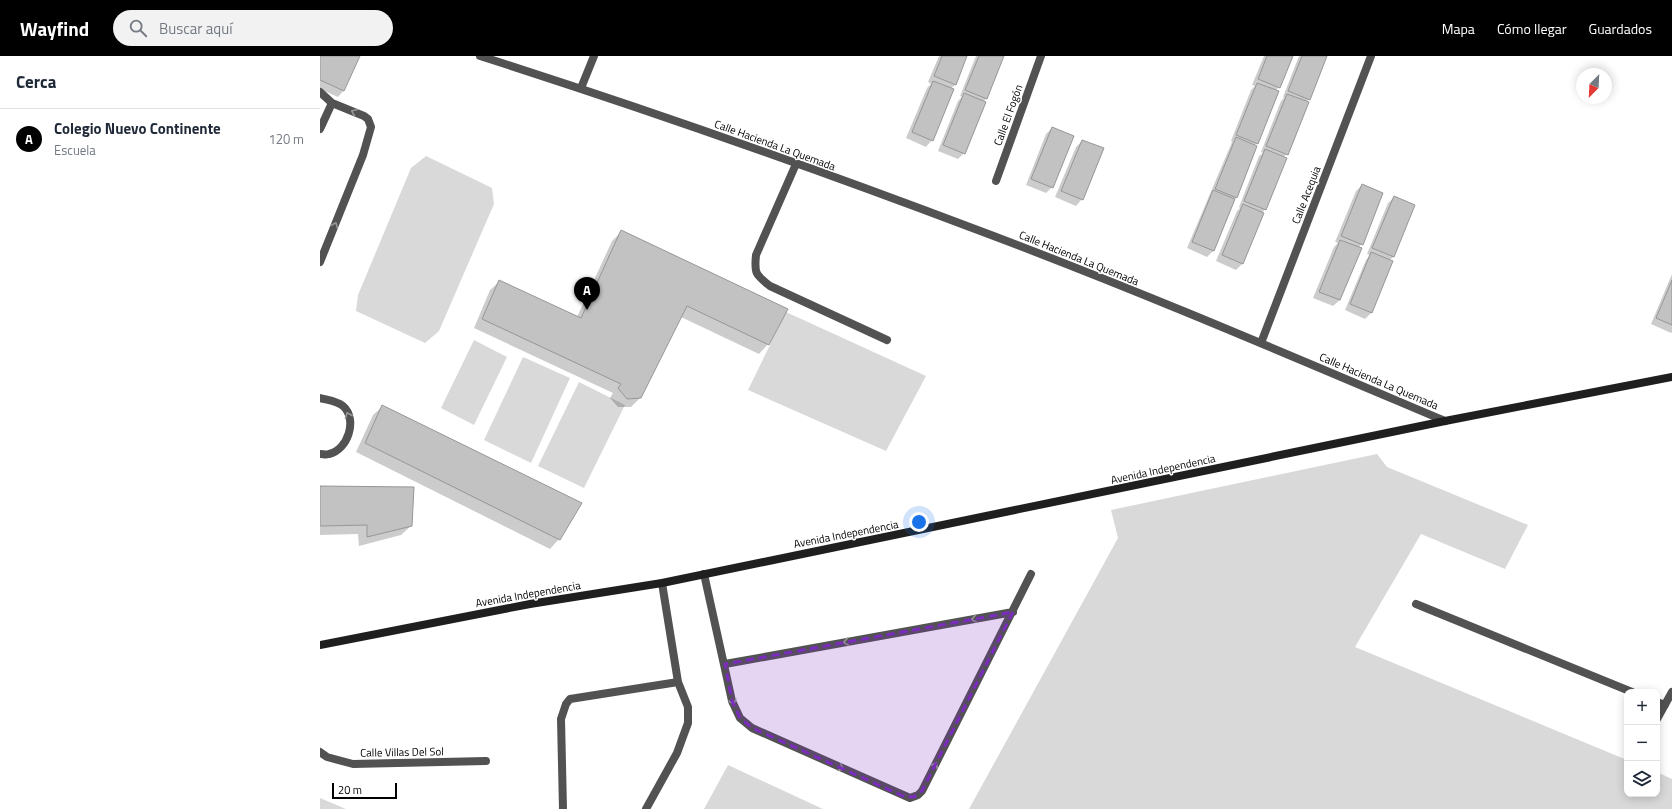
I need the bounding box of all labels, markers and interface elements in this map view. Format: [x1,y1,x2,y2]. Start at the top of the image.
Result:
search box [113,10,393,46]
text: Wayfind [20,14,89,43]
icon: search [127,17,149,39]
text: Buscar aquí [159,17,232,40]
text: Mapa [1442,18,1475,39]
text: Cómo llegar [1497,18,1567,39]
text: Guardados [1589,18,1652,39]
north arrow [1576,68,1612,104]
text: Cerca [16,69,56,95]
street label: Calle El Fogón [989,82,1027,148]
one-way arrow [351,108,358,116]
street label: Calle Hacienda La Quemada [712,116,838,175]
text: Colegio Nuevo Continente [54,117,221,140]
text: A [25,129,33,149]
text: 120 m [268,129,304,149]
text: Escuela [54,140,96,160]
street label: Calle Acequia [1288,163,1325,226]
one-way arrow [330,222,338,229]
street label: Calle Hacienda La Quemada [1017,227,1142,290]
pin: A [574,277,600,310]
street label: Calle Hacienda La Quemada [1317,349,1441,414]
one-way arrow [344,412,352,419]
street label: Avenida Independencia [1109,450,1217,488]
your location [909,512,929,532]
street label: Avenida Independencia [792,516,900,552]
street label: Avenida Independencia [474,577,582,611]
one-way arrow [971,614,977,622]
one-way arrow [843,637,849,646]
map controls [1624,689,1660,797]
button: + [1624,689,1660,725]
one-way arrow [728,699,737,706]
button: − [1624,725,1660,761]
street label: Calle Villas Del Sol [360,743,444,761]
button: layers [1624,761,1660,797]
one-way arrow [930,762,938,769]
one-way arrow [836,763,844,771]
scale bar [332,781,397,800]
text: 20 m [338,782,362,798]

